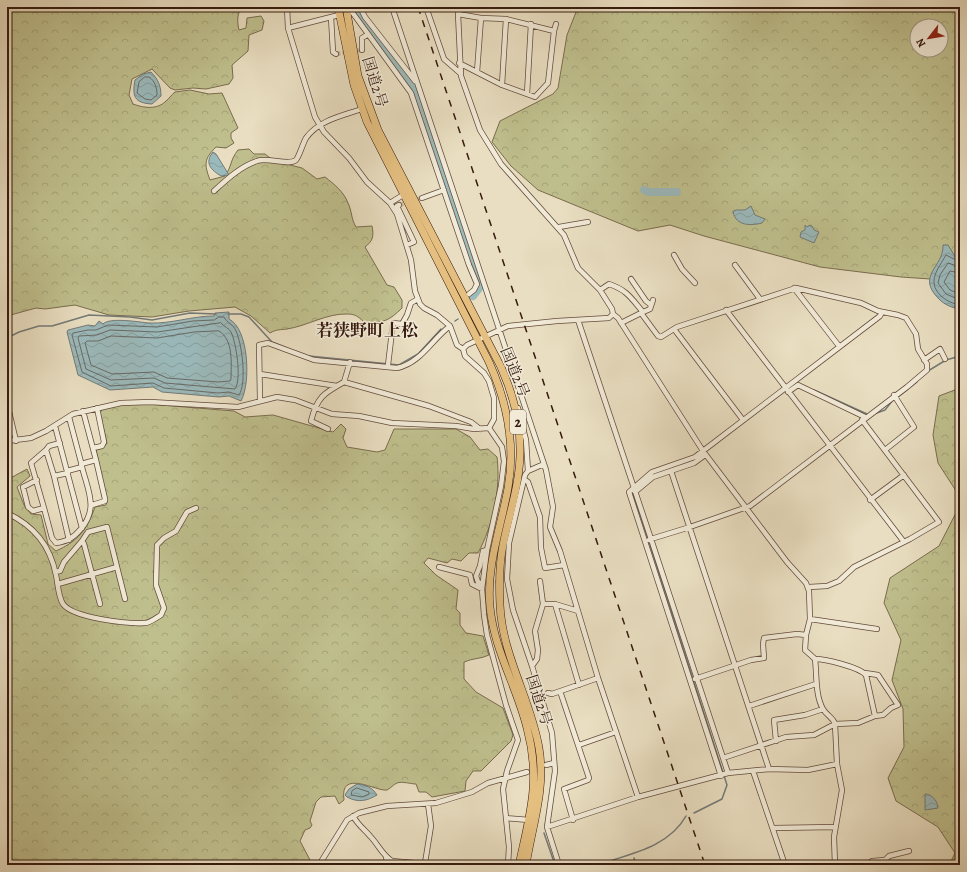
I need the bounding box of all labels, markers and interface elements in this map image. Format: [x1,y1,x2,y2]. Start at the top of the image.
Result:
north arrow [909,18,949,58]
text: N [912,36,929,50]
street label: 国道2号 [358,54,392,110]
district label: 若狭野町上松 [316,319,418,342]
street label: 国道2号 [496,344,534,400]
road number: 2 [510,410,526,434]
street label: 国道2号 [521,672,557,728]

